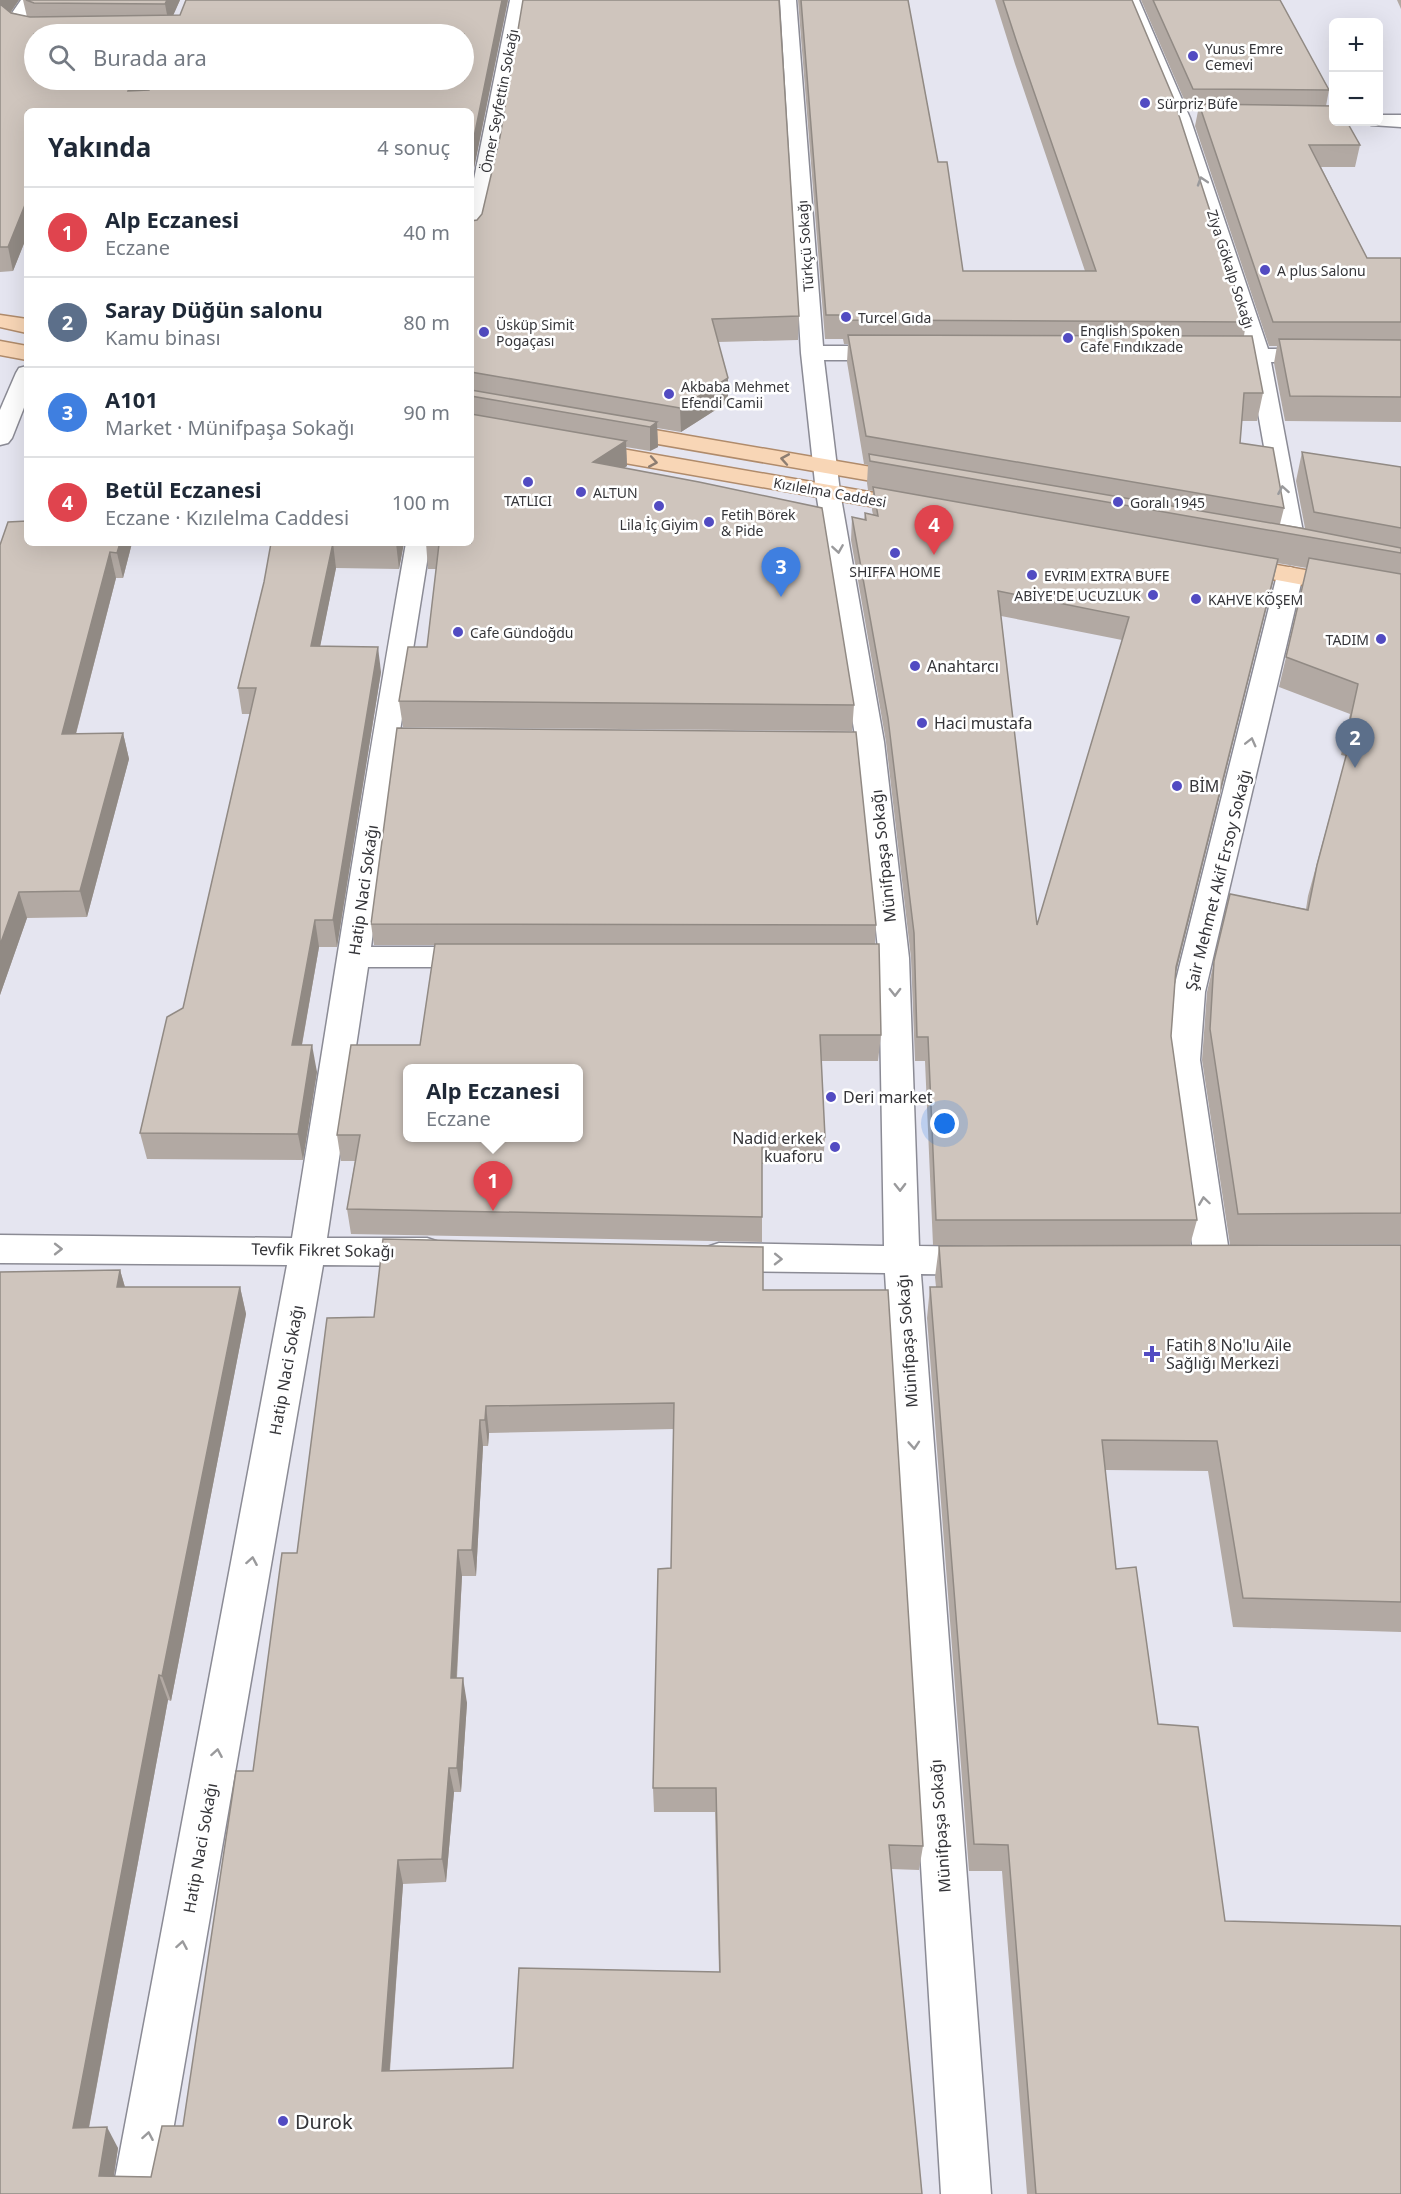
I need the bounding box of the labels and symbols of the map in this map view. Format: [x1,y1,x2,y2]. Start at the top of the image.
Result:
street label: Ömer Seyfettin Sokağı [476,27,522,175]
place label: Yunus Emre Cemevi [1205,39,1283,74]
marker: Yunus Emre Cemevi [1186,49,1200,63]
place label: Sürpriz Büfe [1157,94,1238,113]
marker: Sürpriz Büfe [1138,96,1152,110]
one-way arrow [1197,176,1209,187]
street label: Türkçü Sokağı [792,200,818,292]
street label: Ziya Gökalp Sokağı [1203,207,1259,331]
place label: A plus Salonu [1277,261,1366,280]
marker: A plus Salonu [1258,263,1272,277]
place label: Turcel Gıda [858,308,931,327]
marker: Turcel Gıda [839,310,853,324]
place label: Üsküp Simit Pogaçası [496,315,574,350]
place label: English Spoken Cafe Fındıkzade [1080,321,1183,356]
marker: Üsküp Simit Pogaçası [477,325,491,339]
marker: English Spoken Cafe Fındıkzade [1061,331,1075,345]
place label: Akbaba Mehmet Efendi Camii [681,377,789,412]
marker: Akbaba Mehmet Efendi Camii [662,387,676,401]
one-way arrow [781,454,790,466]
one-way arrow [648,455,657,467]
street label: Kızılelma Caddesi [772,473,888,511]
marker: TATLICI [521,475,535,489]
place label: ALTUN [593,483,638,502]
marker: ALTUN [574,485,588,499]
one-way arrow [1278,486,1290,495]
place label: TATLICI [504,491,552,510]
place label: Goralı 1945 [1130,493,1205,512]
marker: Goralı 1945 [1111,495,1125,509]
marker: Lila İç Giyim [652,499,666,513]
place label: Fetih Börek & Pide [721,505,796,540]
pin: 4 [914,506,954,555]
place label: Lila İç Giyim [620,515,698,534]
marker: Fetih Börek & Pide [702,515,716,529]
one-way arrow [831,544,844,554]
marker: SHIFFA HOME [888,546,902,560]
pin: 3 [762,548,800,597]
place label: SHIFFA HOME [849,562,941,581]
place label: EVRIM EXTRA BUFE [1044,566,1169,585]
marker: EVRIM EXTRA BUFE [1025,568,1039,582]
place label: ABİYE'DE UCUZLUK [1014,586,1141,605]
marker: ABİYE'DE UCUZLUK [1146,588,1160,602]
place label: KAHVE KÖŞEM [1208,590,1303,609]
marker: KAHVE KÖŞEM [1189,592,1203,606]
place label: Cafe Gündoğdu [470,623,574,642]
marker: Cafe Gündoğdu [451,625,465,639]
place label: TADIM [1326,630,1369,649]
marker: TADIM [1374,632,1388,646]
place label: Anahtarcı [927,655,999,677]
marker: Anahtarcı [908,659,922,673]
place label: Haci mustafa [934,712,1033,734]
marker: Haci mustafa [915,716,929,730]
pin: 2 [1336,718,1374,768]
one-way arrow [1244,737,1256,748]
street label: Şair Mehmet Akif Ersoy Sokağı [1180,767,1256,993]
place label: BİM [1189,775,1219,797]
marker: BİM [1170,779,1184,793]
street label: Münifpaşa Sokağı [865,788,901,924]
street label: Hatip Naci Sokağı [343,823,383,957]
one-way arrow [889,988,901,997]
place label: Deri market [843,1086,933,1108]
marker: Deri market [824,1090,838,1104]
your location [930,1109,959,1138]
place label: Nadid erkek kuaforu [732,1127,823,1167]
marker: Nadid erkek kuaforu [828,1140,842,1154]
pin: 1 [474,1162,512,1211]
one-way arrow [894,1183,906,1192]
one-way arrow [1198,1196,1210,1206]
street label: Tevfik Fikret Sokağı [251,1238,395,1262]
one-way arrow [54,1243,63,1255]
one-way arrow [774,1252,783,1265]
street label: Münifpaşa Sokağı [891,1274,923,1408]
street label: Hatip Naci Sokağı [264,1303,308,1437]
place label: Fatih 8 No'lu Aile Sağlığı Merkezi [1166,1334,1292,1374]
marker: Fatih 8 No'lu Aile Sağlığı Merkezi [1143,1345,1161,1363]
one-way arrow [908,1440,921,1449]
one-way arrow [245,1556,257,1565]
one-way arrow [210,1748,223,1758]
street label: Münifpaşa Sokağı [924,1759,956,1893]
street label: Hatip Naci Sokağı [178,1781,222,1915]
one-way arrow [175,1940,188,1950]
place label: Durok [295,2108,353,2135]
marker: Durok [276,2114,290,2128]
one-way arrow [141,2132,153,2141]

